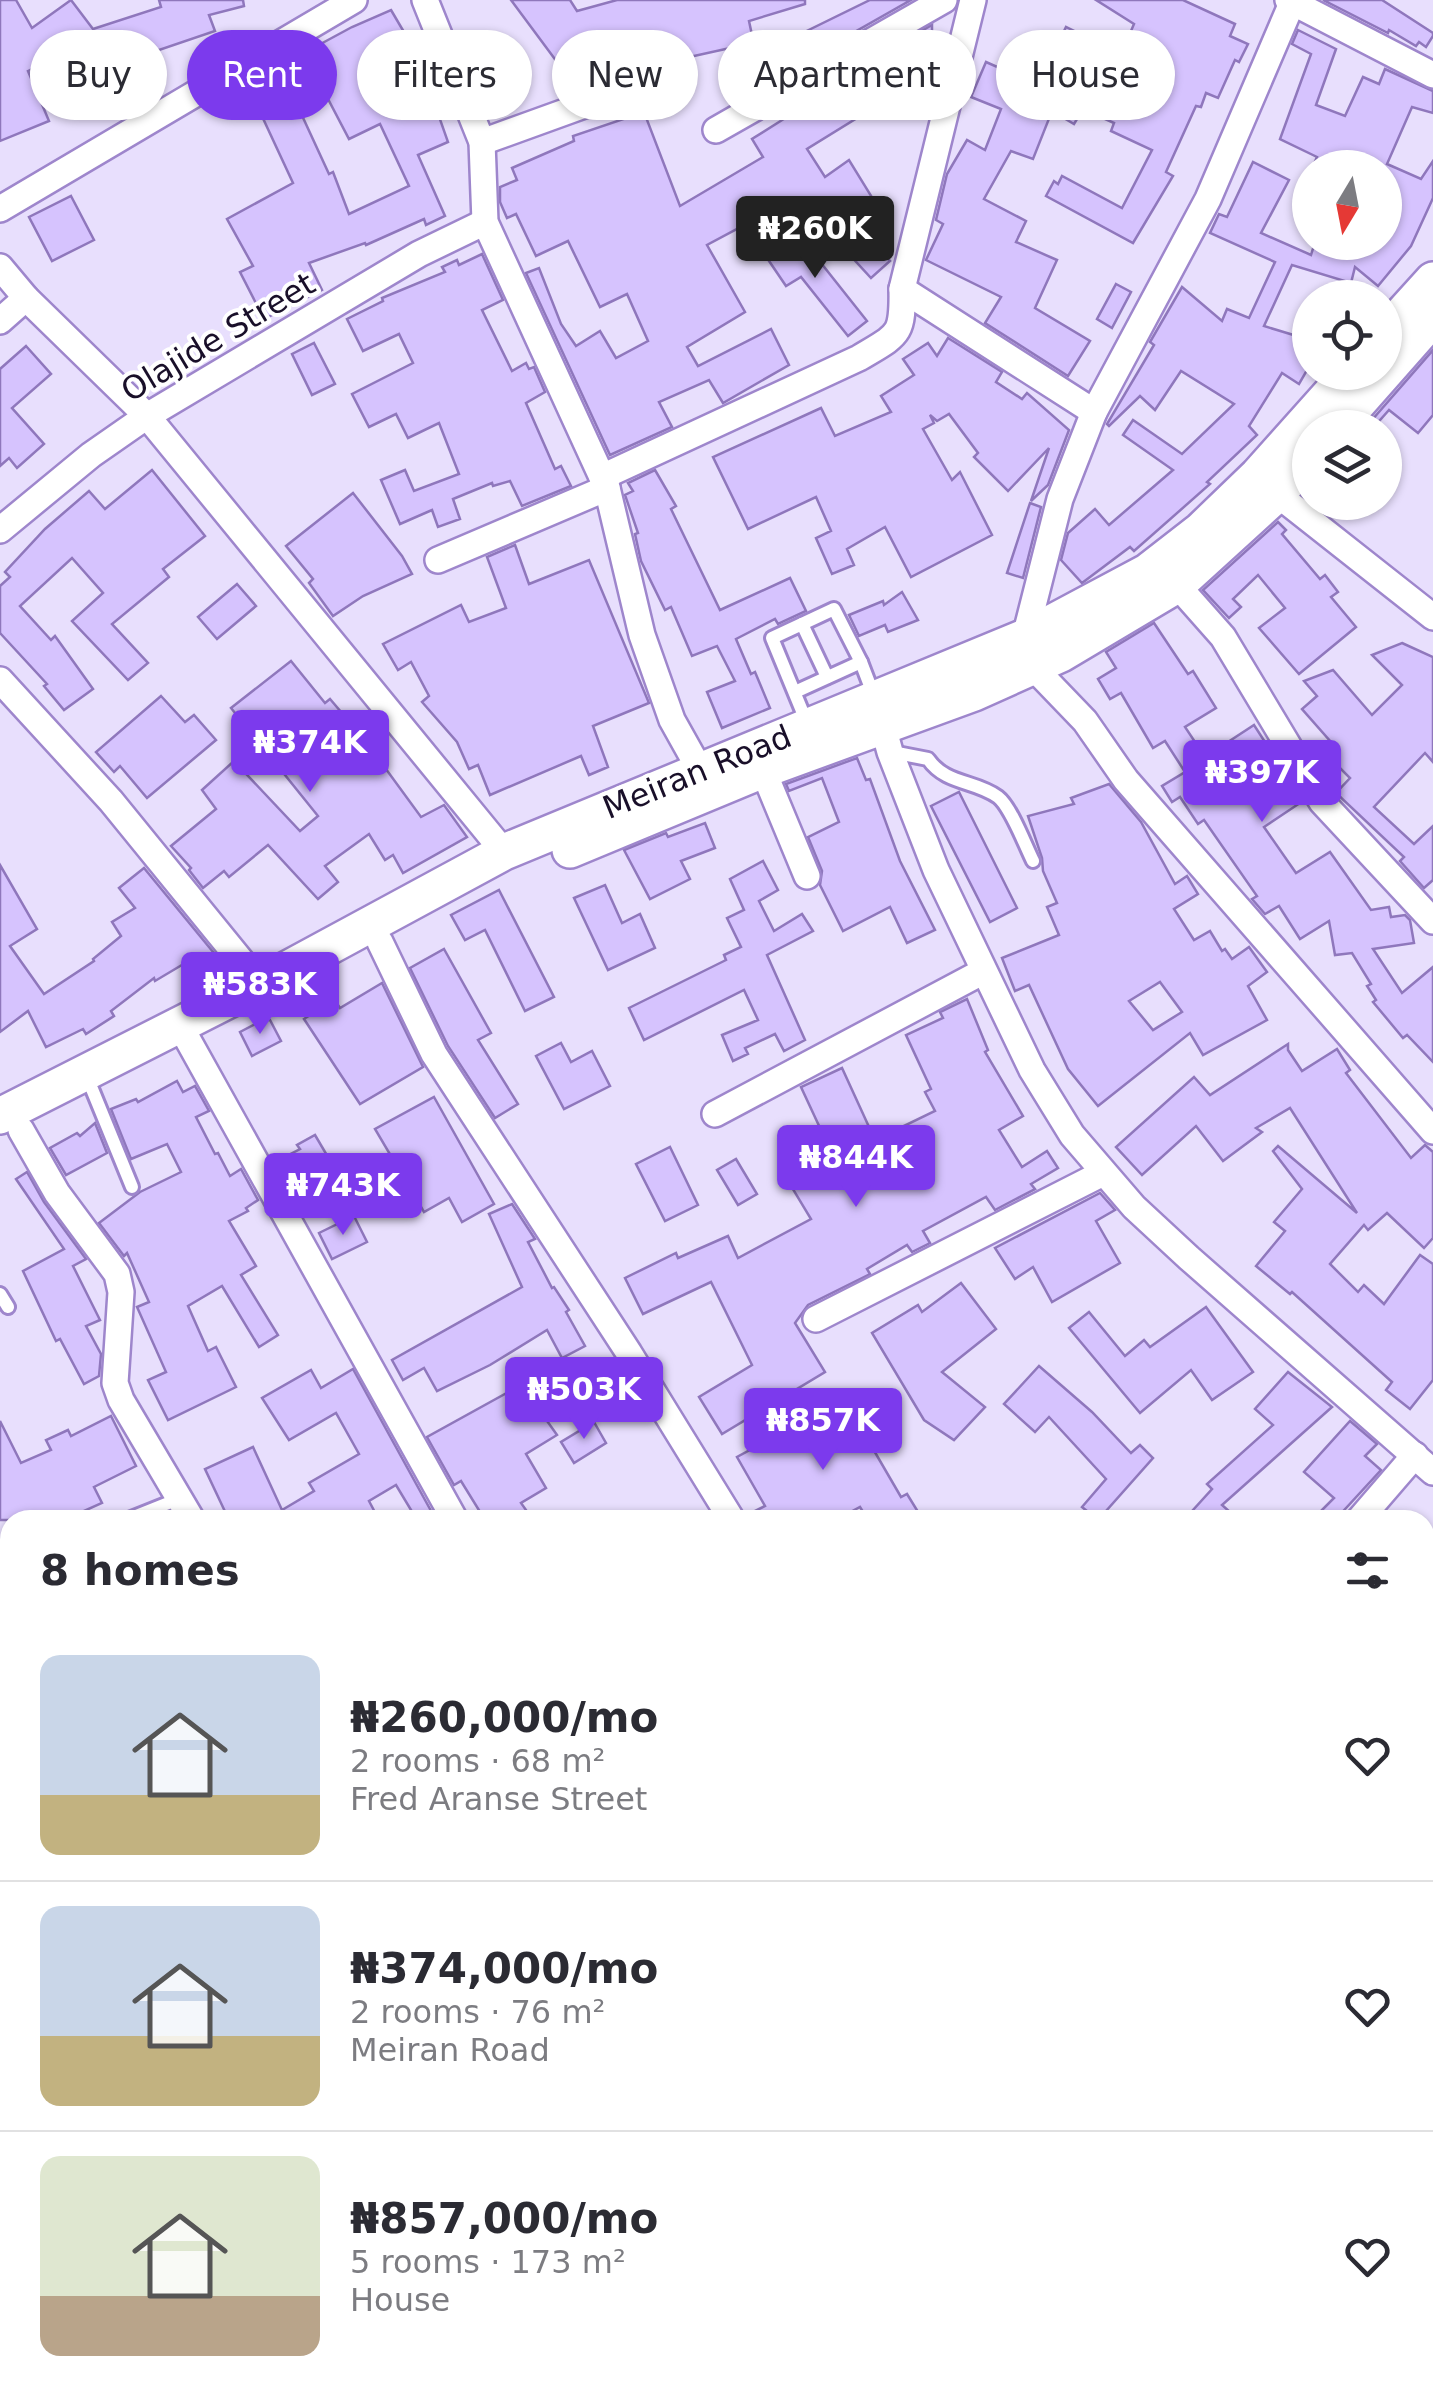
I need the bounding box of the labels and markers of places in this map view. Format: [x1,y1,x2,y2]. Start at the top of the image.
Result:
pin: ₦260K [745,196,885,281]
pin: ₦374K [240,710,380,795]
pin: ₦397K [1192,740,1332,825]
pin: ₦583K [190,952,330,1037]
pin: ₦844K [786,1125,926,1210]
pin: ₦743K [273,1153,413,1238]
pin: ₦503K [514,1357,654,1442]
pin: ₦857K [753,1388,893,1473]

